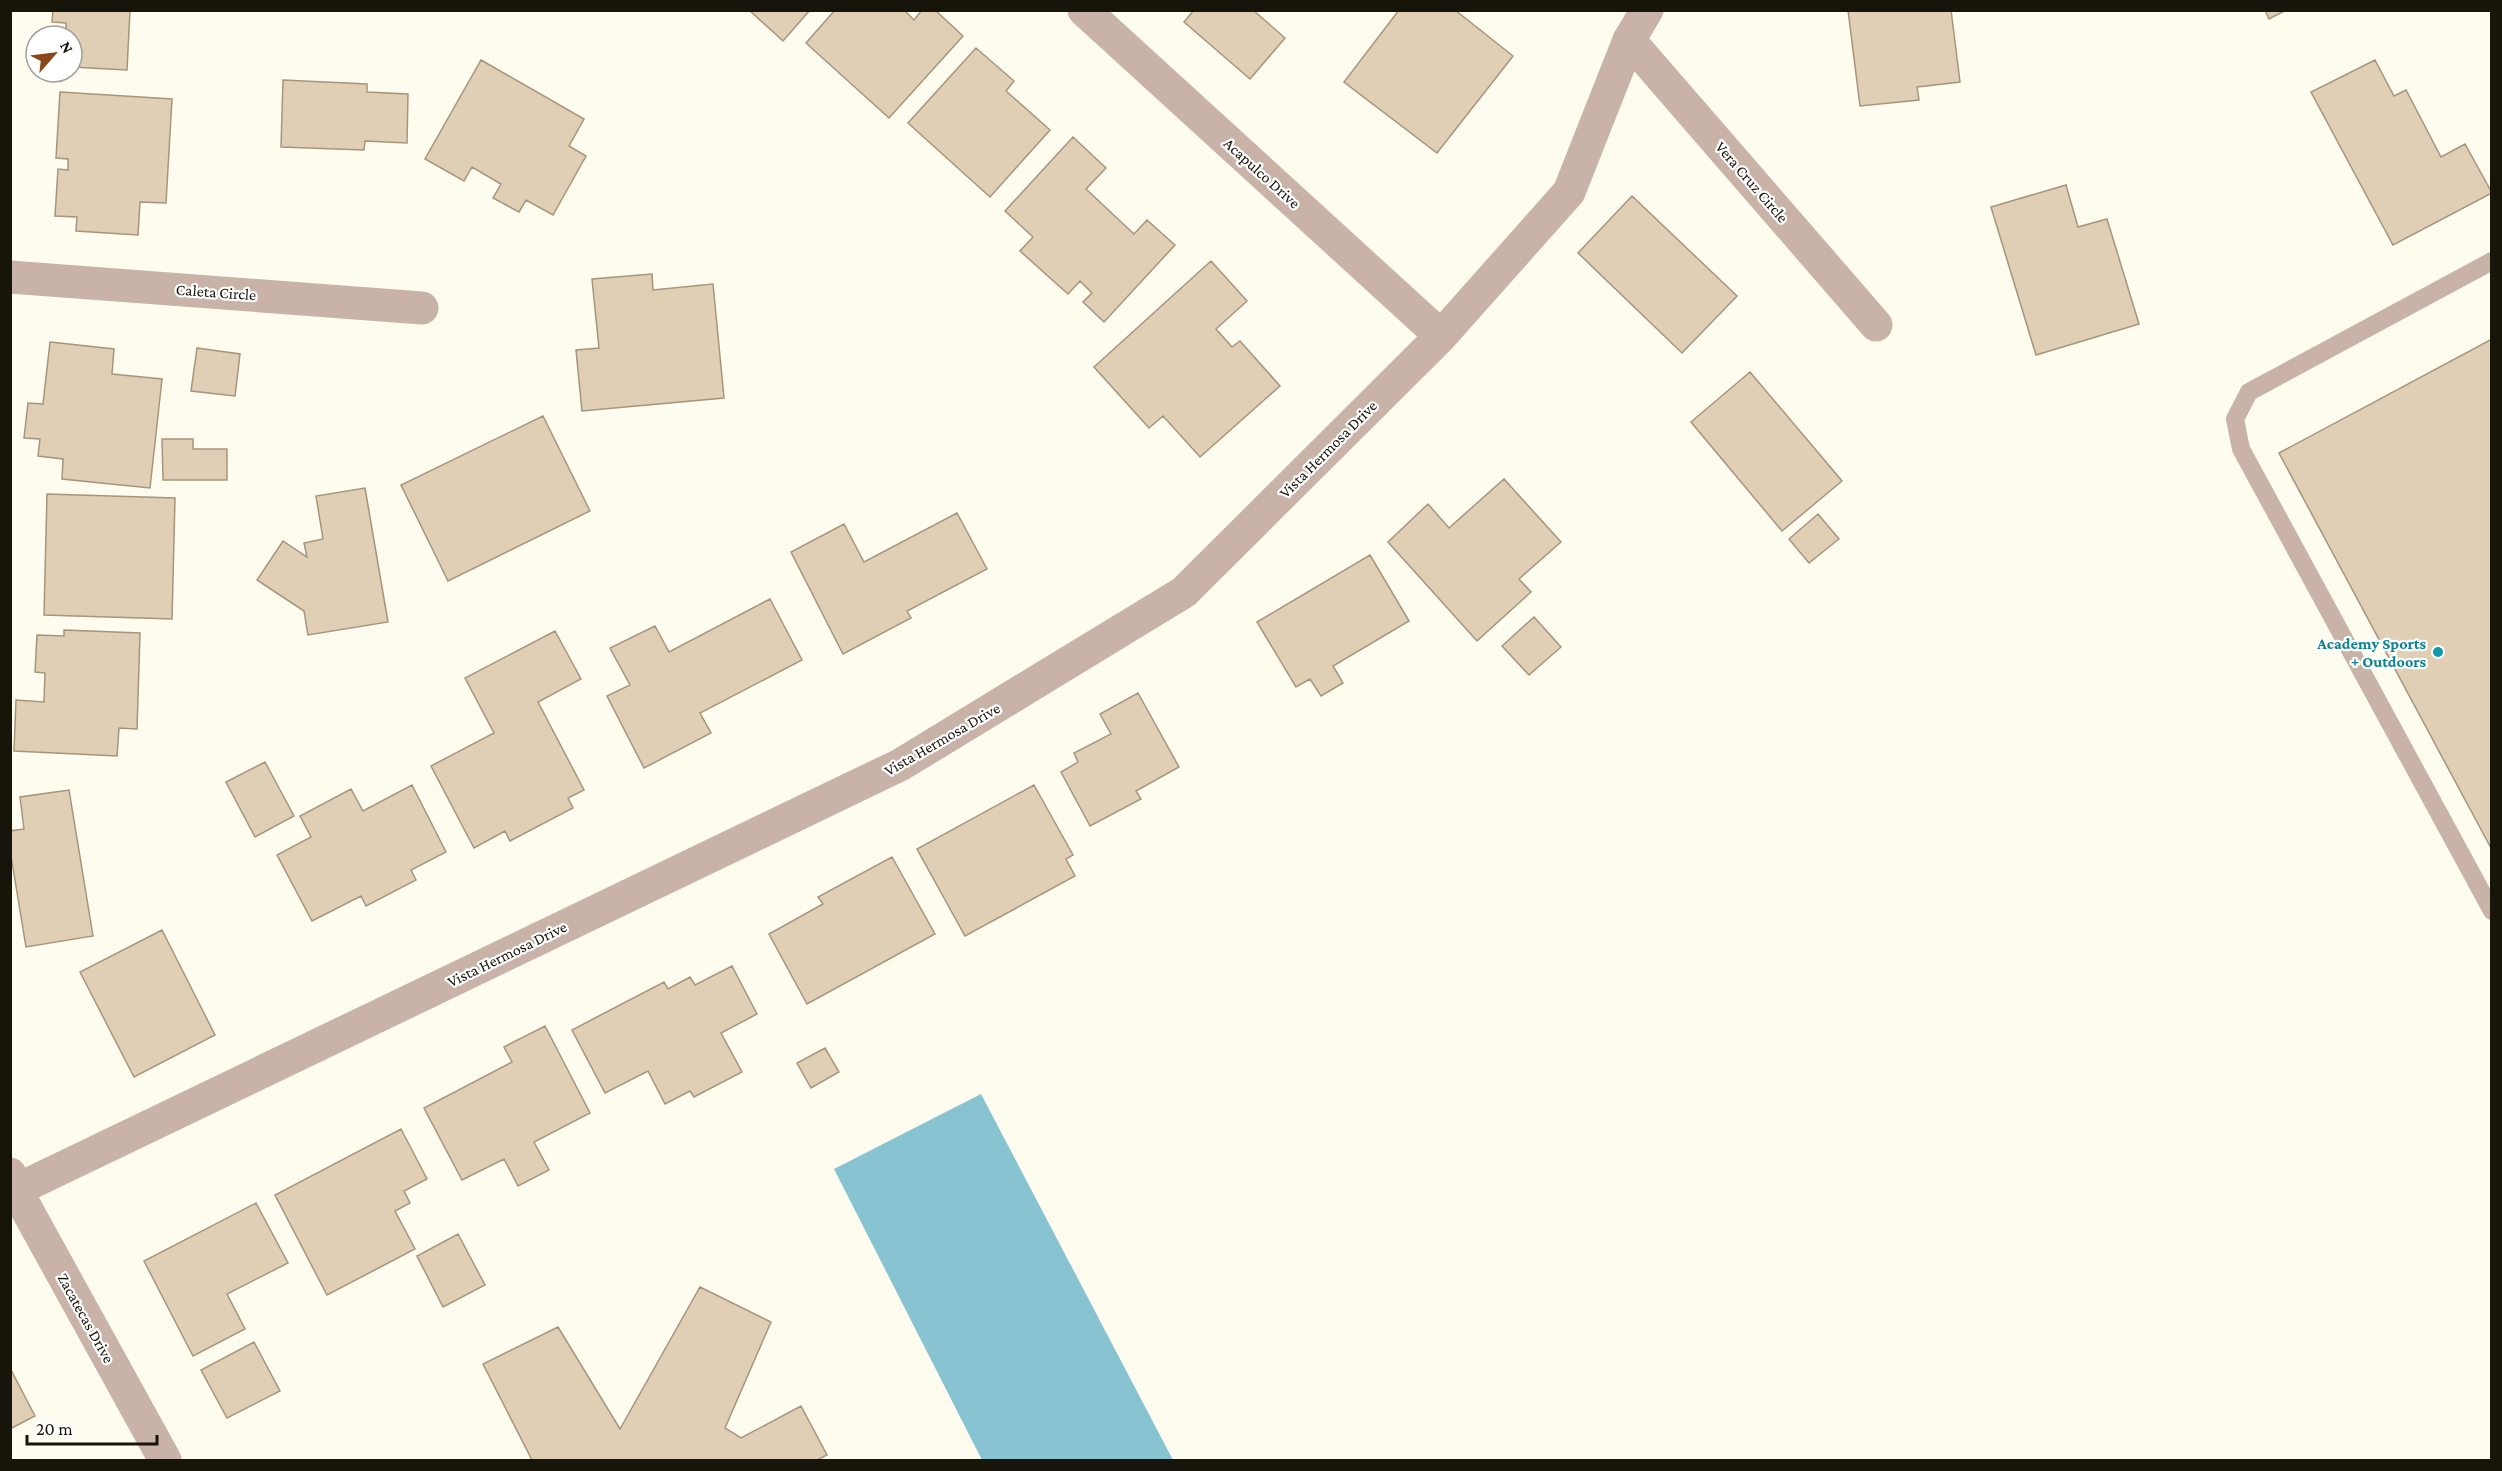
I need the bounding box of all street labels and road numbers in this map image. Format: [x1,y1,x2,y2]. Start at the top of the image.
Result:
street label: Acapulco Drive [1220,134,1304,212]
street label: Vera Cruz Circle [1712,138,1792,226]
street label: Caleta Circle [175,281,257,303]
street label: Vista Hermosa Drive [1276,397,1380,501]
street label: Vista Hermosa Drive [881,699,1003,779]
street label: Vista Hermosa Drive [445,918,569,990]
street label: Zacatecas Drive [54,1270,118,1366]

